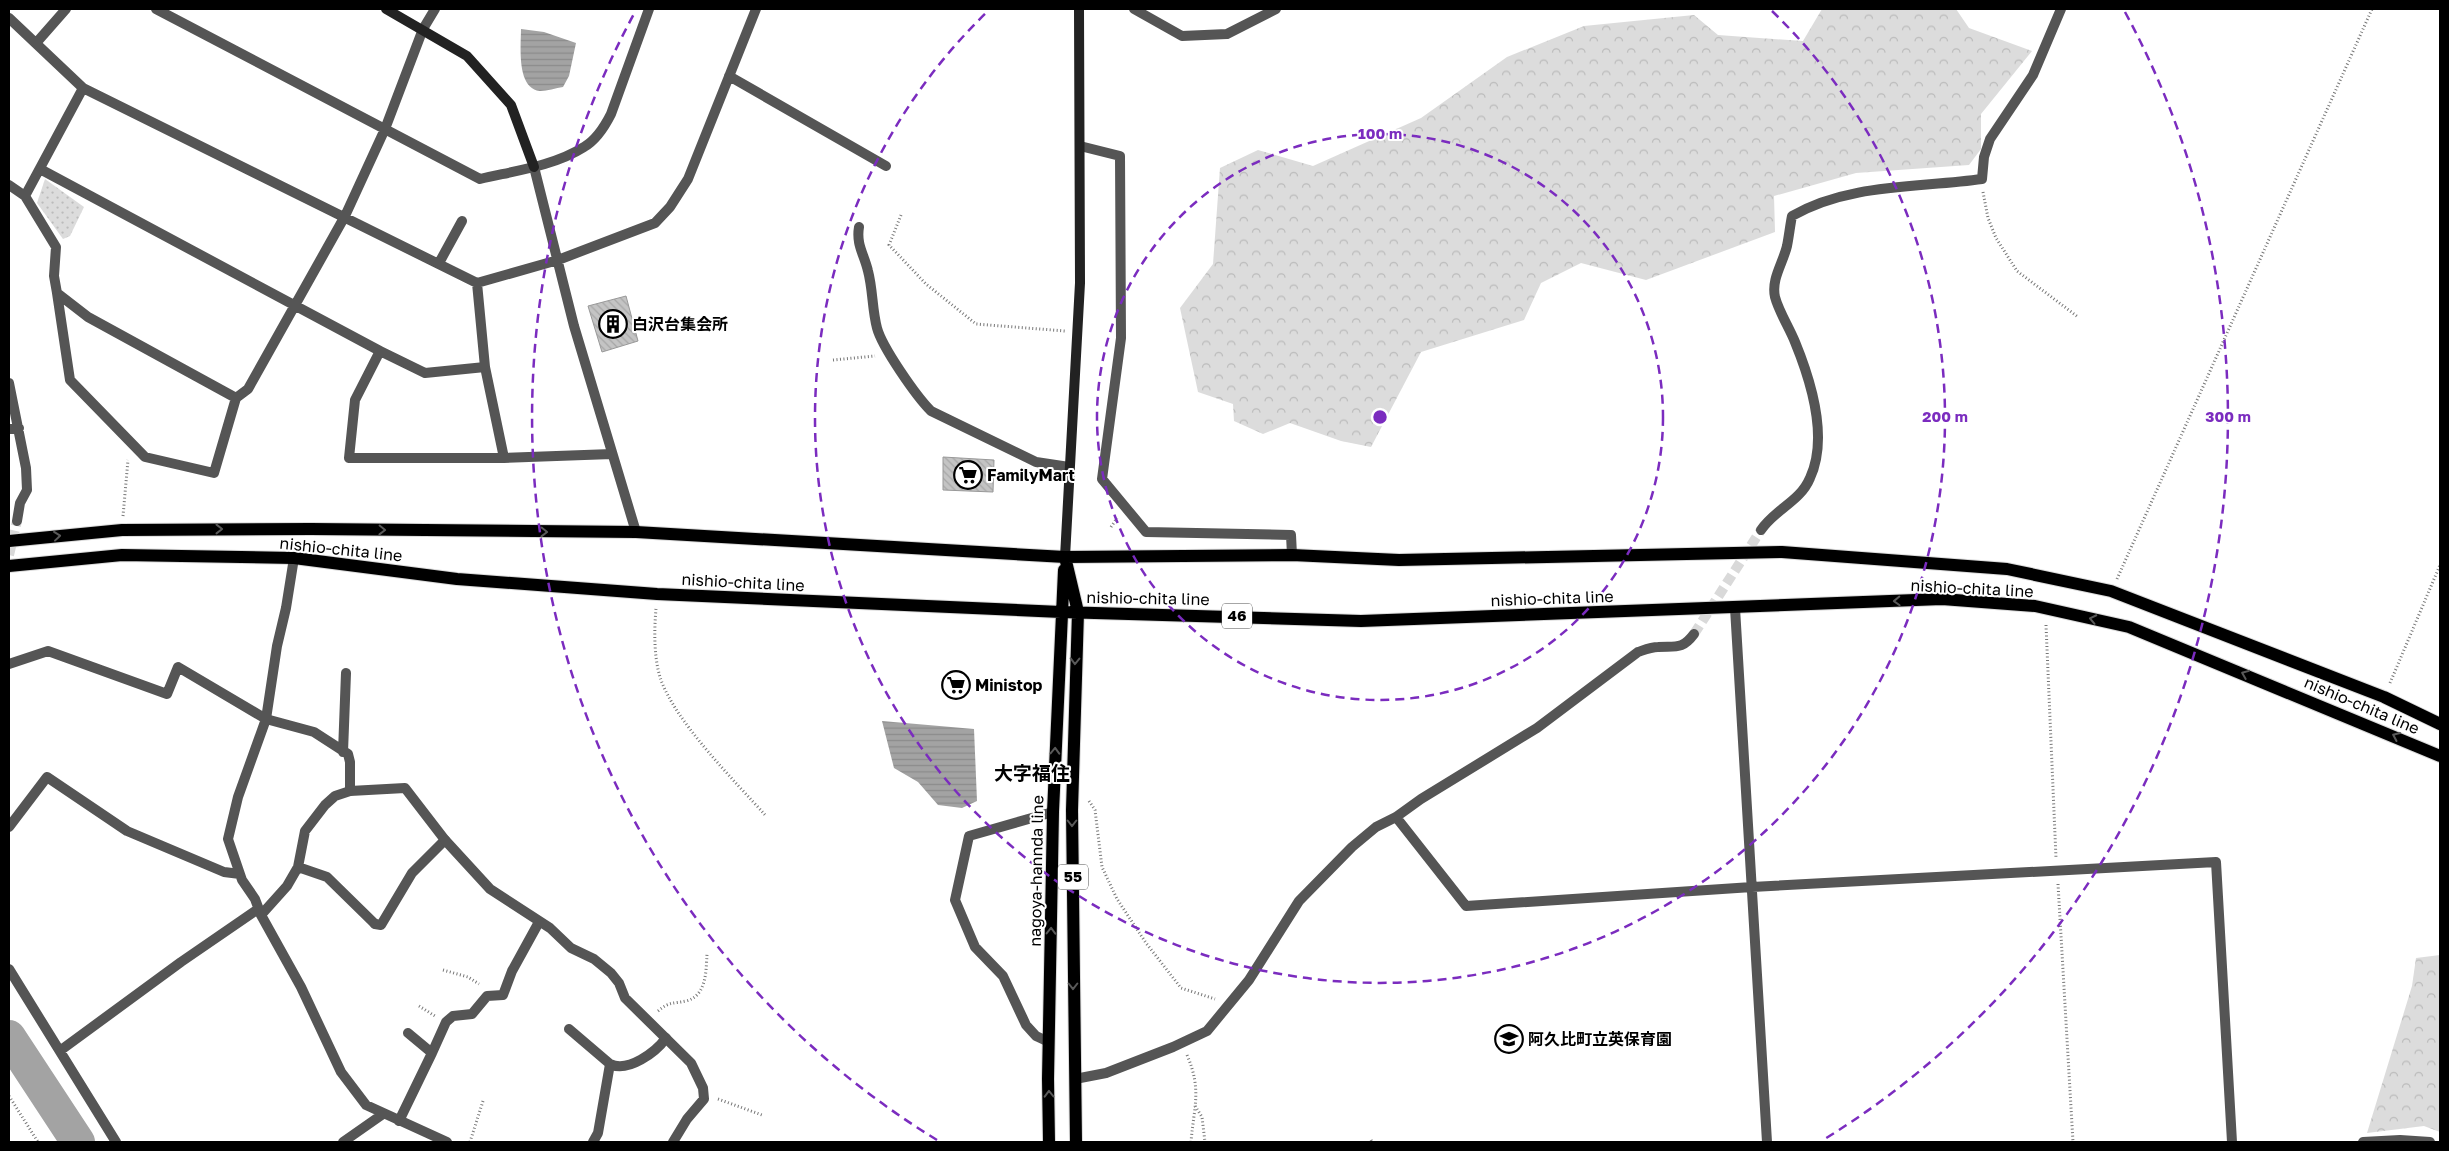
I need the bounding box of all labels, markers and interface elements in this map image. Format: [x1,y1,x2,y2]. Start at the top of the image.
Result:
text: 100 m [1358,124,1402,142]
building icon: 白沢台集会所 [598,309,628,339]
place label: 白沢台集会所 [632,314,728,334]
text: 200 m [1922,407,1968,425]
text: 300 m [2205,407,2251,425]
centre of rings [1371,408,1389,426]
supermarket icon: FamilyMart [953,460,983,490]
place label: FamilyMart [987,465,1075,485]
one-way arrow [216,524,224,534]
one-way arrow [378,525,386,535]
one-way arrow [541,526,549,537]
one-way arrow [54,531,62,542]
street label: nishio-chita line [279,533,403,565]
street label: nishio-chita line [681,569,805,595]
street label: nishio-chita line [1910,575,2034,601]
street label: nishio-chita line [1490,586,1614,610]
street label: nishio-chita line [1086,587,1210,609]
one-way arrow [1893,596,1901,607]
road number: 46 [1222,604,1252,628]
one-way arrow [2089,614,2097,625]
one-way arrow [1070,658,1080,665]
supermarket icon: Ministop [941,670,971,700]
one-way arrow [2241,670,2250,681]
street label: nishio-chita line [2301,672,2423,738]
place label: Ministop [975,675,1043,695]
one-way arrow [2392,732,2401,743]
one-way arrow [1050,747,1060,754]
district label: 大字福住 [994,761,1070,784]
street label: nagoya-hannda line [1025,795,1047,947]
one-way arrow [1067,820,1077,828]
road number: 55 [1058,864,1088,890]
one-way arrow [1046,927,1056,934]
one-way arrow [1068,982,1078,990]
school or university icon: 阿久比町立英保育園 [1494,1024,1524,1054]
place label: 阿久比町立英保育園 [1528,1029,1672,1049]
one-way arrow [1043,1089,1054,1097]

